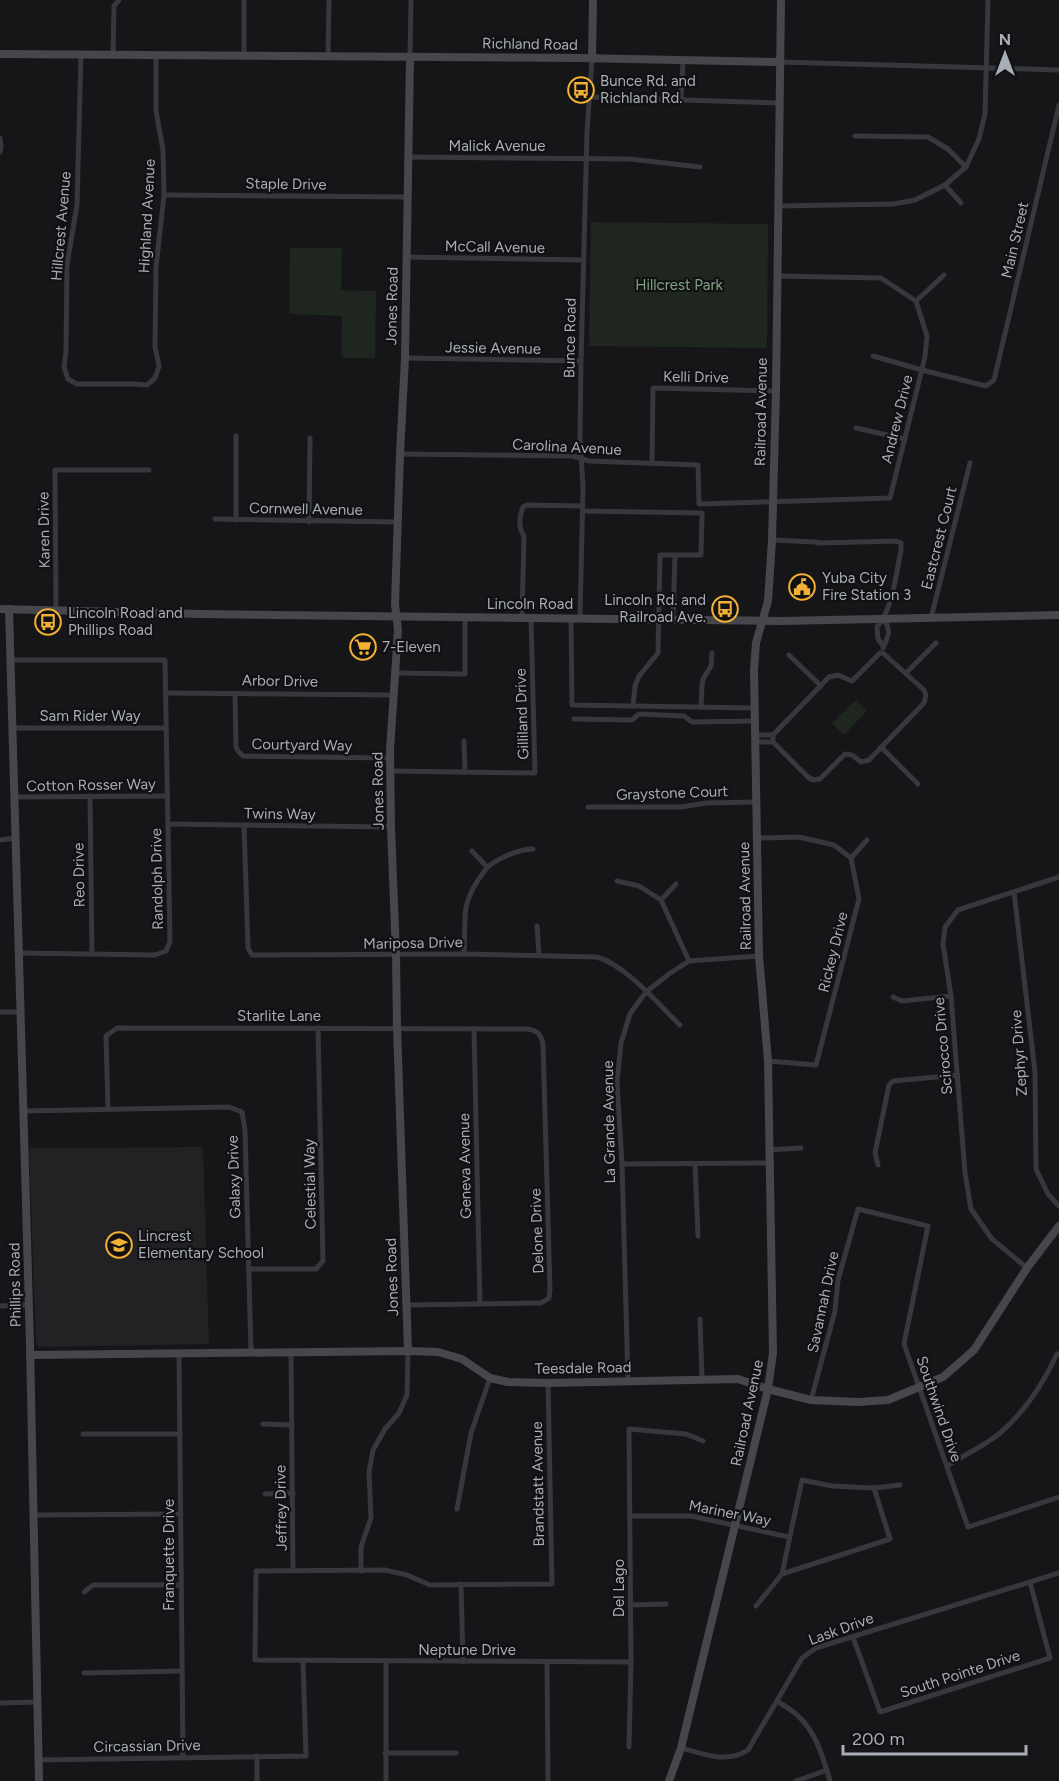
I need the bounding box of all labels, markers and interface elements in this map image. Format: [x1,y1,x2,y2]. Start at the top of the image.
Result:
north arrow [975,24,1035,84]
text: N [999,30,1011,49]
street label: Richland Road [482,34,578,54]
place label: Bunce Rd. and Richland Rd. [600,72,696,107]
bus stop icon: Bunce Rd. and Richland Rd. [566,75,596,105]
street label: Malick Avenue [449,137,545,155]
street label: Highland Avenue [135,158,159,274]
street label: Hillcrest Avenue [47,171,75,281]
street label: Staple Drive [245,174,327,194]
street label: Main Street [997,200,1033,280]
street label: McCall Avenue [445,237,545,257]
street label: Jones Road [382,267,402,345]
park label: Hillcrest Park [635,276,724,294]
street label: Bunce Road [560,298,580,378]
street label: Jessie Avenue [445,338,541,358]
street label: Railroad Avenue [751,358,771,466]
street label: Kelli Drive [663,367,729,387]
street label: Andrew Drive [877,373,917,465]
street label: Carolina Avenue [512,435,622,459]
street label: Eastcrest Court [918,484,961,591]
street label: Karen Drive [34,491,54,569]
street label: Cornwell Avenue [249,499,363,519]
place label: Yuba City Fire Station 3 [822,569,911,604]
public building icon: Yuba City Fire Station 3 [787,572,817,602]
place label: Lincoln Rd. and Railroad Ave. [604,591,706,626]
bus stop icon: Lincoln Rd. and Railroad Ave. [710,594,740,624]
street label: Lincoln Road [487,595,573,613]
place label: Lincoln Road and Phillips Road [68,604,183,639]
bus stop icon: Lincoln Road and Phillips Road [33,607,63,637]
supermarket icon: 7-Eleven [348,632,378,662]
place label: 7-Eleven [382,638,441,656]
street label: Gilliland Drive [511,668,533,760]
street label: Arbor Drive [242,671,318,691]
street label: Sam Rider Way [39,707,141,725]
street label: Courtyard Way [251,735,353,755]
street label: Jones Road [368,752,388,830]
street label: Cotton Rosser Way [26,775,156,795]
street label: Graystone Court [616,782,729,804]
street label: Twins Way [244,804,316,824]
street label: Randolph Drive [147,828,167,930]
street label: Railroad Avenue [735,842,755,950]
street label: Reo Drive [69,843,89,907]
street label: Rickey Drive [814,910,852,994]
street label: Mariposa Drive [363,933,463,953]
street label: Scirocco Drive [930,996,956,1096]
street label: Starlite Lane [237,1007,321,1025]
street label: Zephyr Drive [1007,1009,1031,1097]
street label: La Grande Avenue [599,1060,619,1184]
street label: Geneva Avenue [455,1113,475,1219]
street label: Galaxy Drive [224,1135,244,1219]
street label: Celestial Way [300,1138,320,1229]
street label: Delone Drive [527,1188,547,1274]
place label: Lincrest Elementary School [138,1227,264,1262]
school or university icon: Lincrest Elementary School [104,1230,134,1260]
street label: Jones Road [382,1238,402,1316]
street label: Phillips Road [5,1242,25,1328]
street label: Savannah Drive [803,1250,843,1354]
street label: Southwind Drive [912,1354,966,1464]
street label: Teesdale Road [534,1358,632,1378]
street label: Railroad Avenue [727,1358,767,1468]
street label: Brandstatt Avenue [528,1421,548,1547]
street label: Jeffrey Drive [271,1465,291,1551]
street label: Mariner Way [687,1496,773,1530]
street label: Franquette Drive [160,1499,178,1611]
street label: Del Lago [610,1558,628,1617]
street label: Lask Drive [806,1609,876,1649]
street label: Neptune Drive [418,1641,516,1659]
street label: South Pointe Drive [898,1646,1022,1702]
scale bar [843,1718,1026,1756]
text: 200 m [852,1728,905,1750]
street label: Circassian Drive [93,1736,201,1756]

